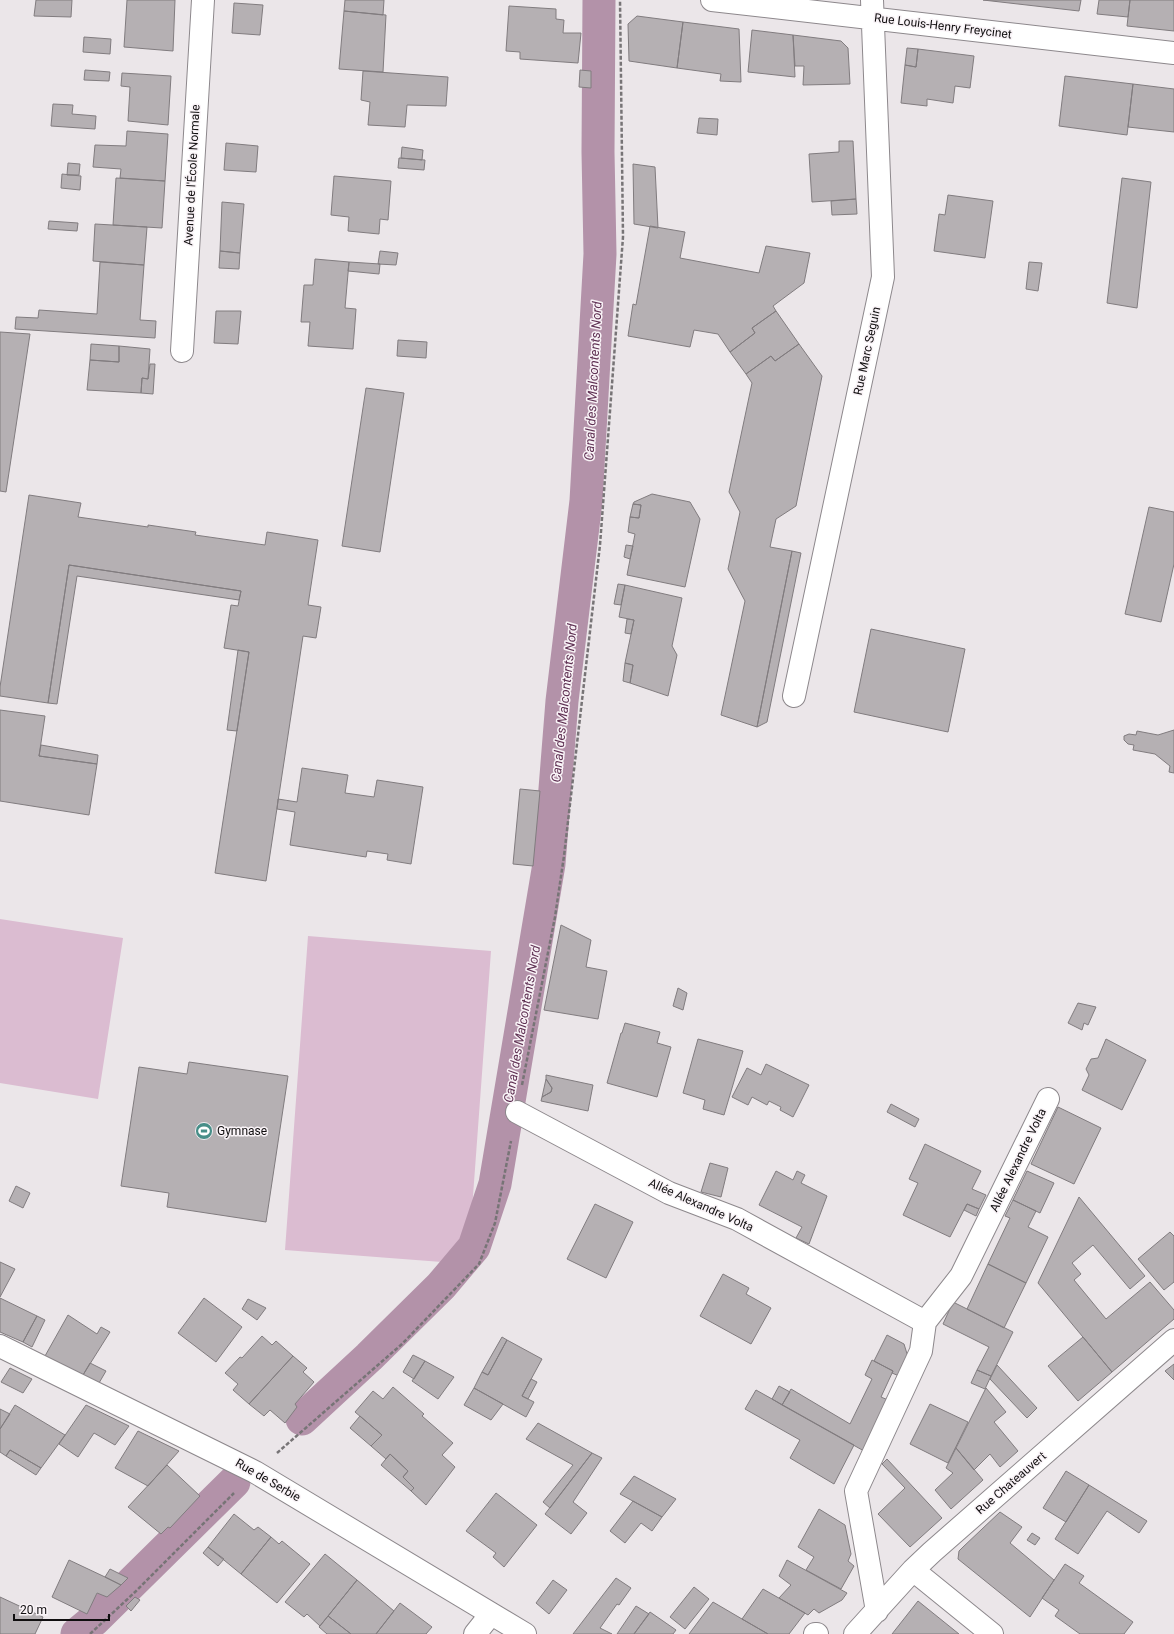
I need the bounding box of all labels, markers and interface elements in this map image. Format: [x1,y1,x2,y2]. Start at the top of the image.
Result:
street label: Rue Louis-Henry Freycinet [873,11,1013,41]
street label: Avenue de l'École Normale [180,104,203,246]
water label: Canal des Malcontents Nord [581,300,605,461]
street label: Rue Marc Seguin [851,306,883,396]
water label: Canal des Malcontents Nord [548,622,580,783]
water label: Canal des Malcontents Nord [501,943,543,1104]
street label: Allée Alexandre Volta [987,1106,1049,1214]
sports icon: Gymnase [194,1121,214,1141]
place label: Gymnase [217,1124,267,1138]
street label: Allée Alexandre Volta [646,1176,756,1234]
street label: Rue Chateauvert [973,1449,1049,1517]
street label: Rue de Serbie [233,1456,303,1504]
scale bar [14,1596,109,1622]
text: 20 m [20,1603,47,1617]

